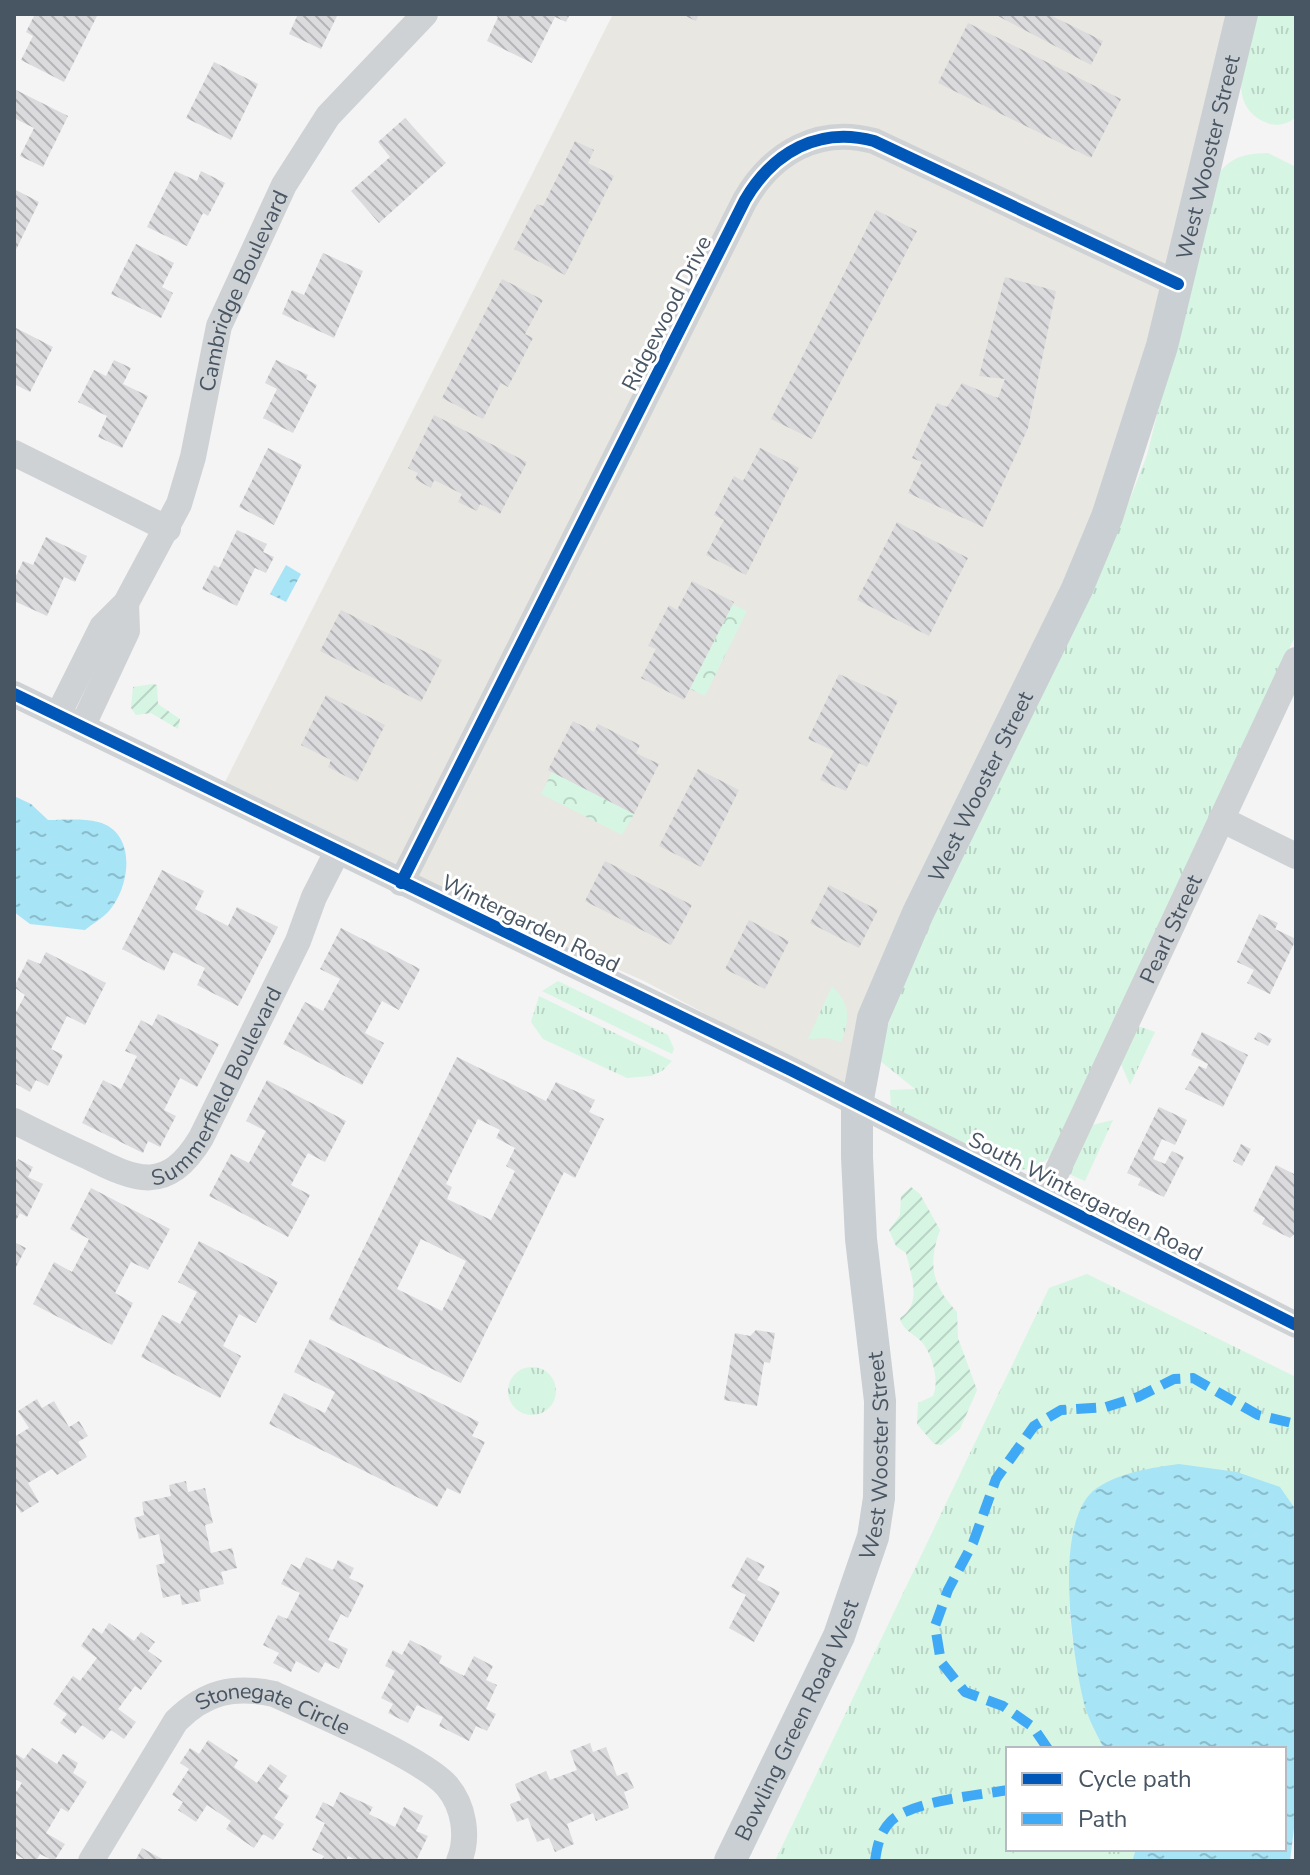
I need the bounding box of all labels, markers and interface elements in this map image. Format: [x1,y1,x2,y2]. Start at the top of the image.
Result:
street label: West Wooster Street [1169,52,1248,263]
street label: Cambridge Boulevard [192,186,296,394]
street label: Ridgewood Drive [615,231,719,396]
street label: West Wooster Street [921,686,1041,887]
street label: Wintergarden Road [436,868,625,980]
street label: Pearl Street [1133,870,1210,989]
street label: Summerfield Boulevard [148,982,289,1193]
street label: South Wintergarden Road [963,1125,1208,1269]
street label: West Wooster Street [852,1350,896,1564]
street label: Bowling Green Road West [728,1596,866,1846]
street label: Stonegate Circle [190,1676,355,1743]
legend [1006,1747,1286,1851]
text: Cycle path [1078,1763,1192,1795]
text: Path [1078,1803,1127,1835]

